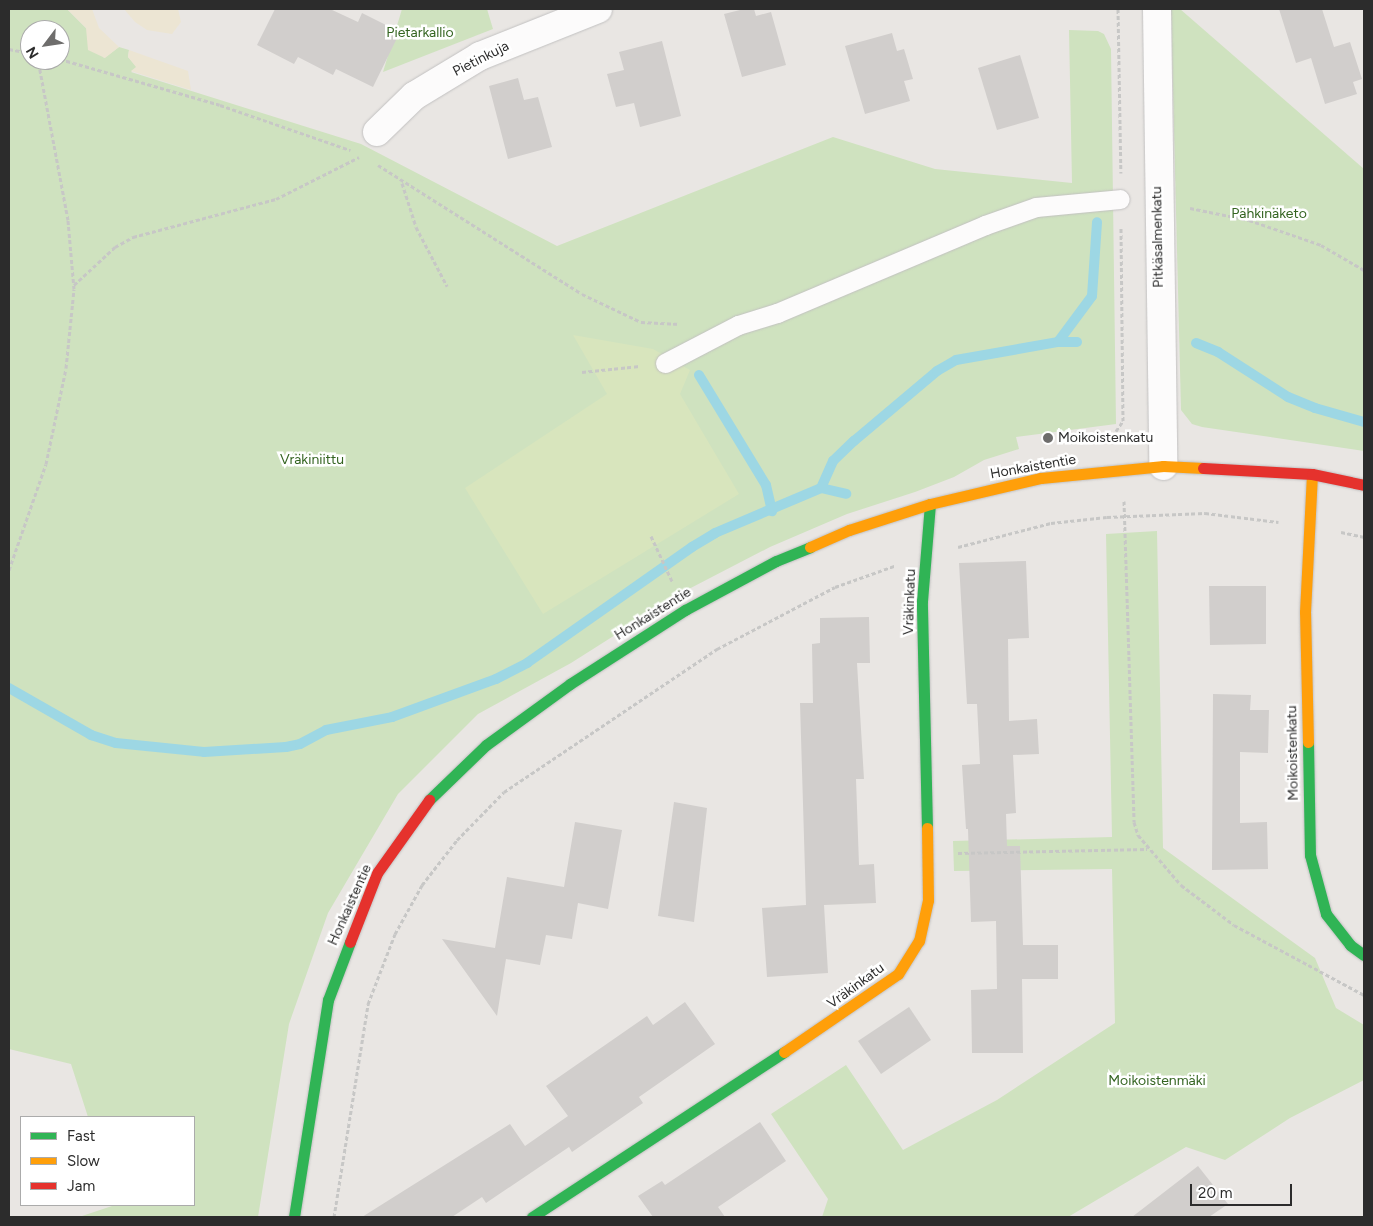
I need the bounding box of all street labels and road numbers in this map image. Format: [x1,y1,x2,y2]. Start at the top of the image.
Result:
street label: Pietinkuja [450,38,512,80]
street label: Pitkäsalmenkatu [1149,186,1167,288]
street label: Honkaistentie [989,451,1077,483]
street label: Vräkinkatu [900,569,920,635]
street label: Honkaistentie [612,584,694,644]
street label: Moikoistenkatu [1284,705,1302,801]
street label: Honkaistentie [325,862,375,948]
street label: Vräkinkatu [824,960,888,1012]

